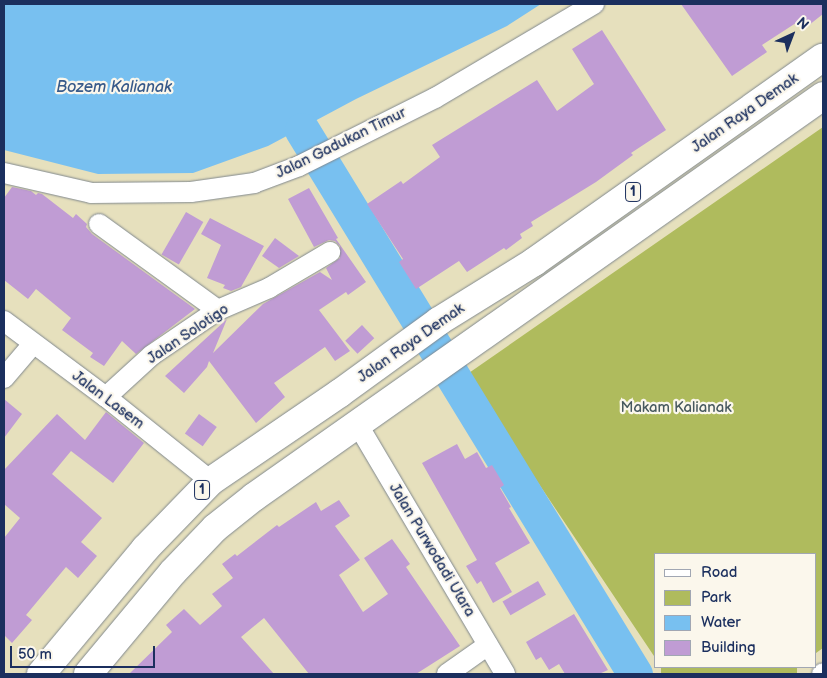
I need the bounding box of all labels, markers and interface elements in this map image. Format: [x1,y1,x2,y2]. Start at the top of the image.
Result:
north arrow [767,10,817,60]
text: N [793,14,812,33]
street label: Jalan Raya Demak [688,69,802,157]
water label: Bozem Kalianak [56,78,172,98]
street label: Jalan Gadukan Timur [273,104,409,182]
road number: 1 [624,180,642,203]
street label: Jalan Raya Demak [354,299,468,387]
street label: Jalan Solotigo [144,300,232,368]
street label: Jalan Lasem [68,367,148,433]
park label: Makam Kalianak [620,399,732,417]
road number: 1 [193,478,211,502]
street label: Jalan Purwodadi Utara [385,480,479,620]
legend [654,553,817,668]
text: Road [701,563,737,582]
text: Park [701,588,731,607]
text: Water [701,613,741,632]
scale bar [12,636,158,668]
text: Building [701,638,756,657]
text: 50 m [18,645,52,664]

